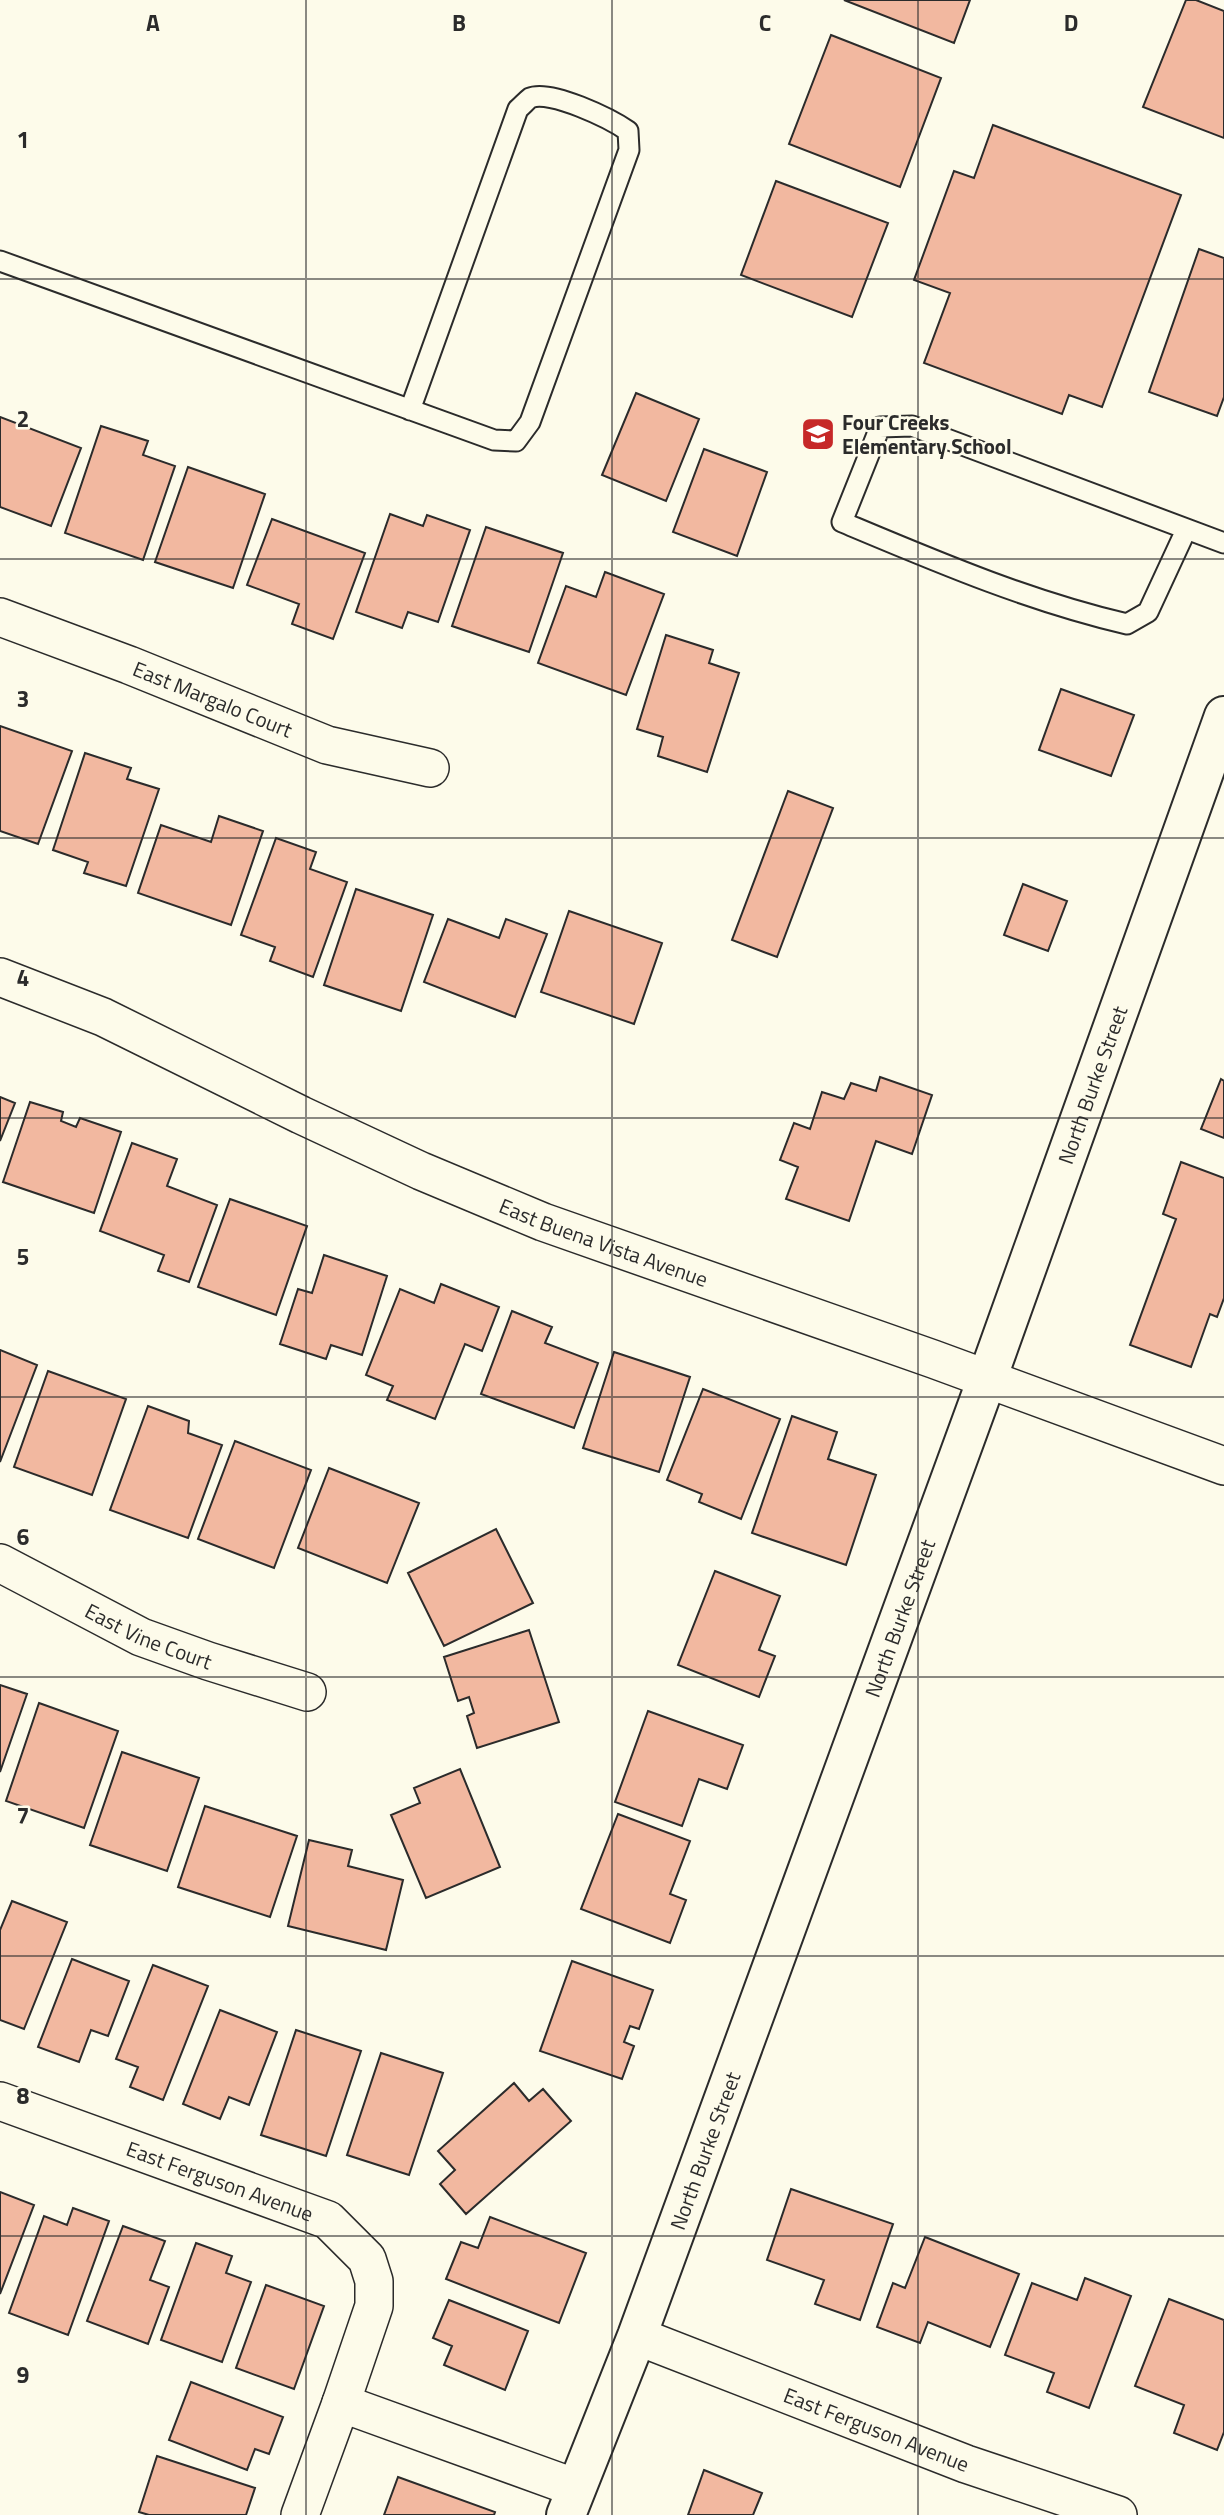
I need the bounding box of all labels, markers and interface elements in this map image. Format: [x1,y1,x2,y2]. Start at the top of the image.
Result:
text: A [146,5,160,40]
text: B [452,5,466,40]
text: C [759,5,771,40]
text: D [1064,5,1078,40]
text: 1 [17,122,29,157]
text: 2 [17,401,29,436]
place label: Four Creeks Elementary School [842,406,1012,462]
school or university icon: Four Creeks Elementary School [799,415,837,453]
street label: East Margalo Court [128,652,298,746]
text: 3 [17,681,29,716]
text: 4 [17,960,29,995]
street label: North Burke Street [1049,1001,1135,1168]
street label: East Buena Vista Avenue [494,1189,712,1295]
text: 5 [17,1239,29,1274]
text: 6 [17,1519,30,1554]
street label: North Burke Street [856,1534,943,1702]
street label: East Vine Court [80,1595,217,1677]
text: 7 [17,1798,29,1833]
street label: North Burke Street [661,2066,749,2234]
text: 8 [17,2078,30,2113]
street label: East Ferguson Avenue [122,2132,318,2229]
text: 9 [17,2357,30,2392]
street label: East Ferguson Avenue [779,2379,974,2480]

